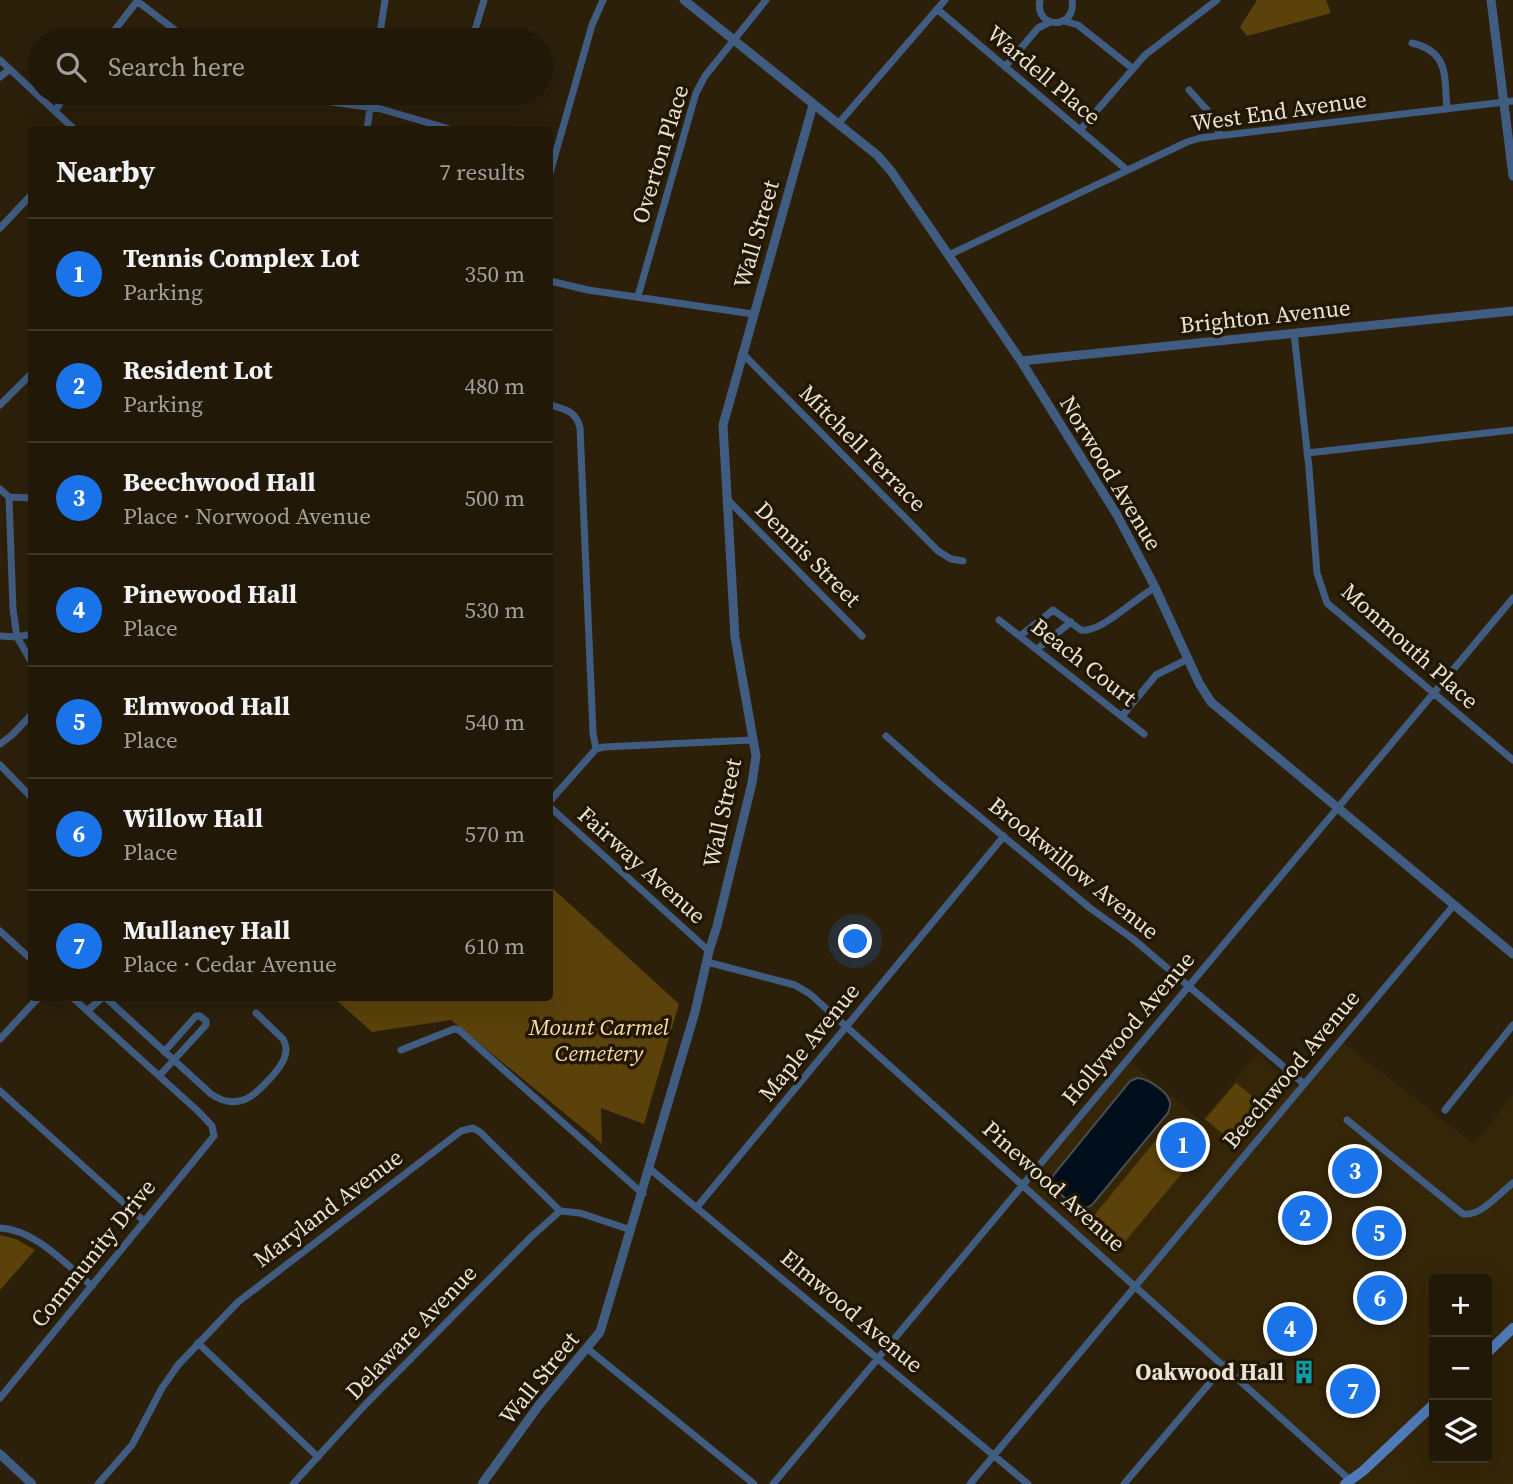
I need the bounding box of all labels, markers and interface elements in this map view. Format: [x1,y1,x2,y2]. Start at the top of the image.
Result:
street label: Wardell Place [980,18,1108,132]
search box [28,28,553,105]
icon: search [52,48,90,86]
text: Search here [108,49,245,85]
street label: Overton Place [624,81,696,227]
street label: West End Avenue [1189,83,1369,139]
text: Nearby [56,151,155,192]
text: 7 results [439,156,525,188]
street label: Wall Street [725,176,787,292]
text: Tennis Complex Lot [123,240,359,276]
text: 1 [73,258,85,290]
text: 350 m [464,258,525,290]
text: Parking [123,276,203,308]
street label: Brighton Avenue [1178,291,1352,341]
text: Resident Lot [123,352,273,388]
text: 2 [73,370,85,402]
text: 480 m [464,370,525,402]
street label: Mitchell Terrace [792,377,934,519]
text: Parking [123,388,203,420]
street label: Norwood Avenue [1052,390,1170,556]
text: Beechwood Hall [123,464,316,500]
text: 3 [73,482,85,514]
text: 500 m [464,482,525,514]
street label: Dennis Street [748,494,868,614]
text: Place · Norwood Avenue [123,500,371,532]
text: Pinewood Hall [123,576,297,612]
street label: Monmouth Place [1334,576,1486,716]
text: 4 [73,594,85,626]
text: 530 m [464,594,525,626]
street label: Beach Court [1025,611,1144,714]
text: Place [123,612,178,644]
text: Elmwood Hall [123,688,290,724]
text: 5 [73,706,85,738]
text: 540 m [464,706,525,738]
text: Place [123,724,178,756]
street label: Wall Street [695,755,749,870]
street label: Brookwillow Avenue [982,789,1166,947]
street label: Fairway Avenue [571,799,713,931]
text: Willow Hall [123,800,263,836]
text: 6 [73,818,85,850]
text: 570 m [464,818,525,850]
text: Place [123,836,178,868]
text: Mullaney Hall [123,912,290,948]
your location [838,924,872,958]
text: 7 [73,930,85,962]
text: 610 m [464,930,525,962]
street label: Hollywood Avenue [1054,944,1202,1112]
text: Place · Cedar Avenue [123,948,337,980]
street label: Maple Avenue [751,976,867,1108]
street label: Beechwood Avenue [1215,983,1367,1155]
park label: Mount Carmel Cemetery [528,1011,670,1069]
street label: Pinewood Avenue [976,1113,1132,1259]
pin: 1 [1160,1119,1206,1171]
street label: Maryland Avenue [247,1141,409,1275]
pin: 3 [1332,1145,1378,1197]
street label: Community Drive [23,1172,163,1334]
pin: 2 [1282,1192,1328,1244]
pin: 5 [1356,1207,1402,1259]
street label: Elmwood Avenue [774,1242,930,1380]
street label: Delaware Avenue [338,1257,484,1407]
pin: 6 [1357,1272,1403,1324]
map controls [1429,1274,1492,1463]
button: + [1429,1274,1492,1337]
pin: 4 [1267,1303,1313,1355]
street label: Wall Street [492,1324,587,1431]
button: − [1429,1337,1492,1400]
place label: Oakwood Hall [1135,1356,1284,1388]
building icon: Oakwood Hall [1290,1358,1318,1386]
pin: 7 [1330,1365,1376,1417]
button: layers [1429,1400,1492,1463]

